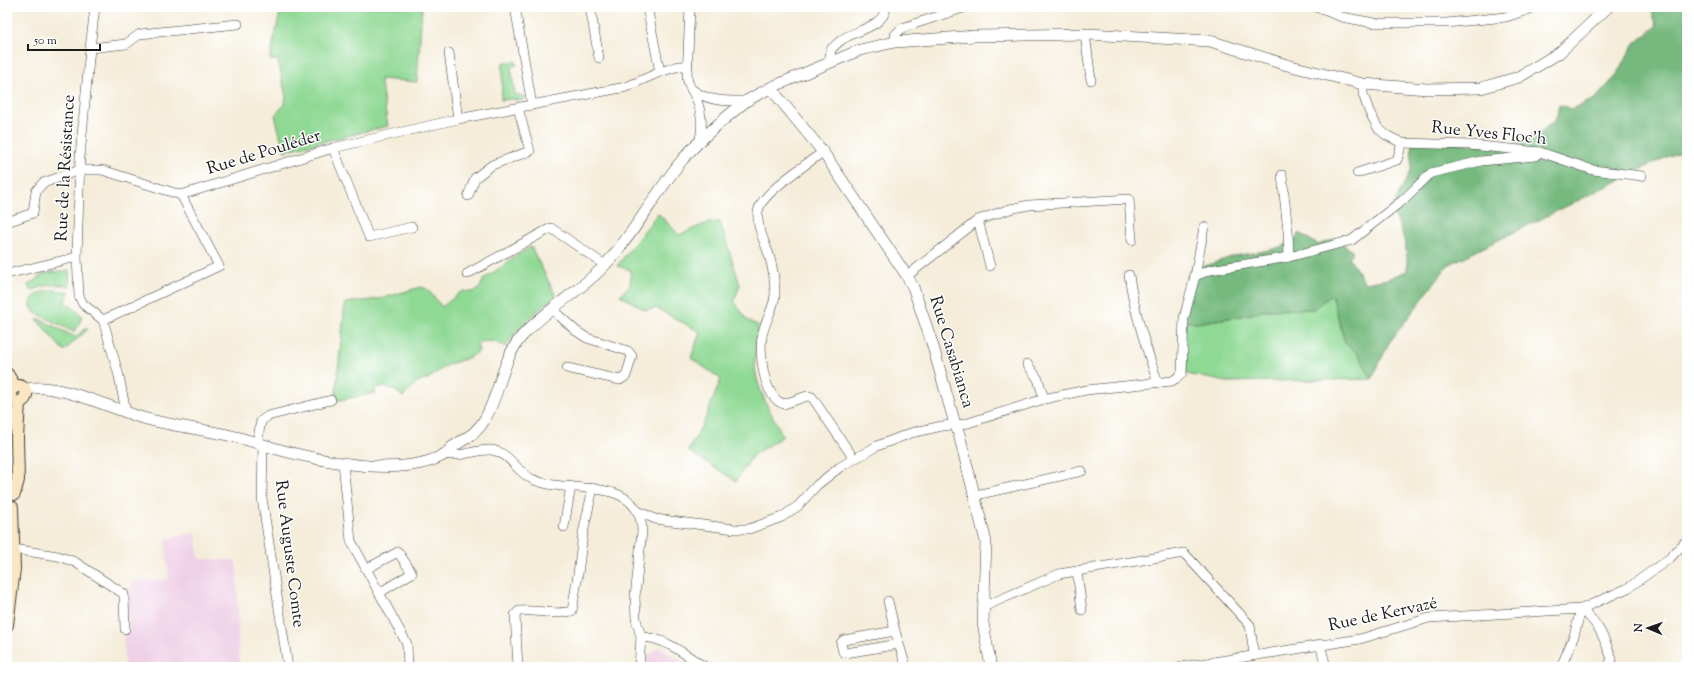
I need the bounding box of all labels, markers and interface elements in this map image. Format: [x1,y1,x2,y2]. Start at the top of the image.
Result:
scale bar [28,26,100,52]
text: 50 m [33,32,57,50]
street label: Rue de la Résistance [50,94,82,242]
street label: Rue Yves Floc'h [1430,116,1548,152]
street label: Rue de Pouléder [204,124,325,182]
street label: Rue Casabianca [923,293,979,411]
street label: Rue Auguste Comte [268,479,310,629]
street label: Rue de Kervazé [1326,592,1440,638]
north arrow [1628,608,1668,648]
text: N [1631,623,1647,633]

